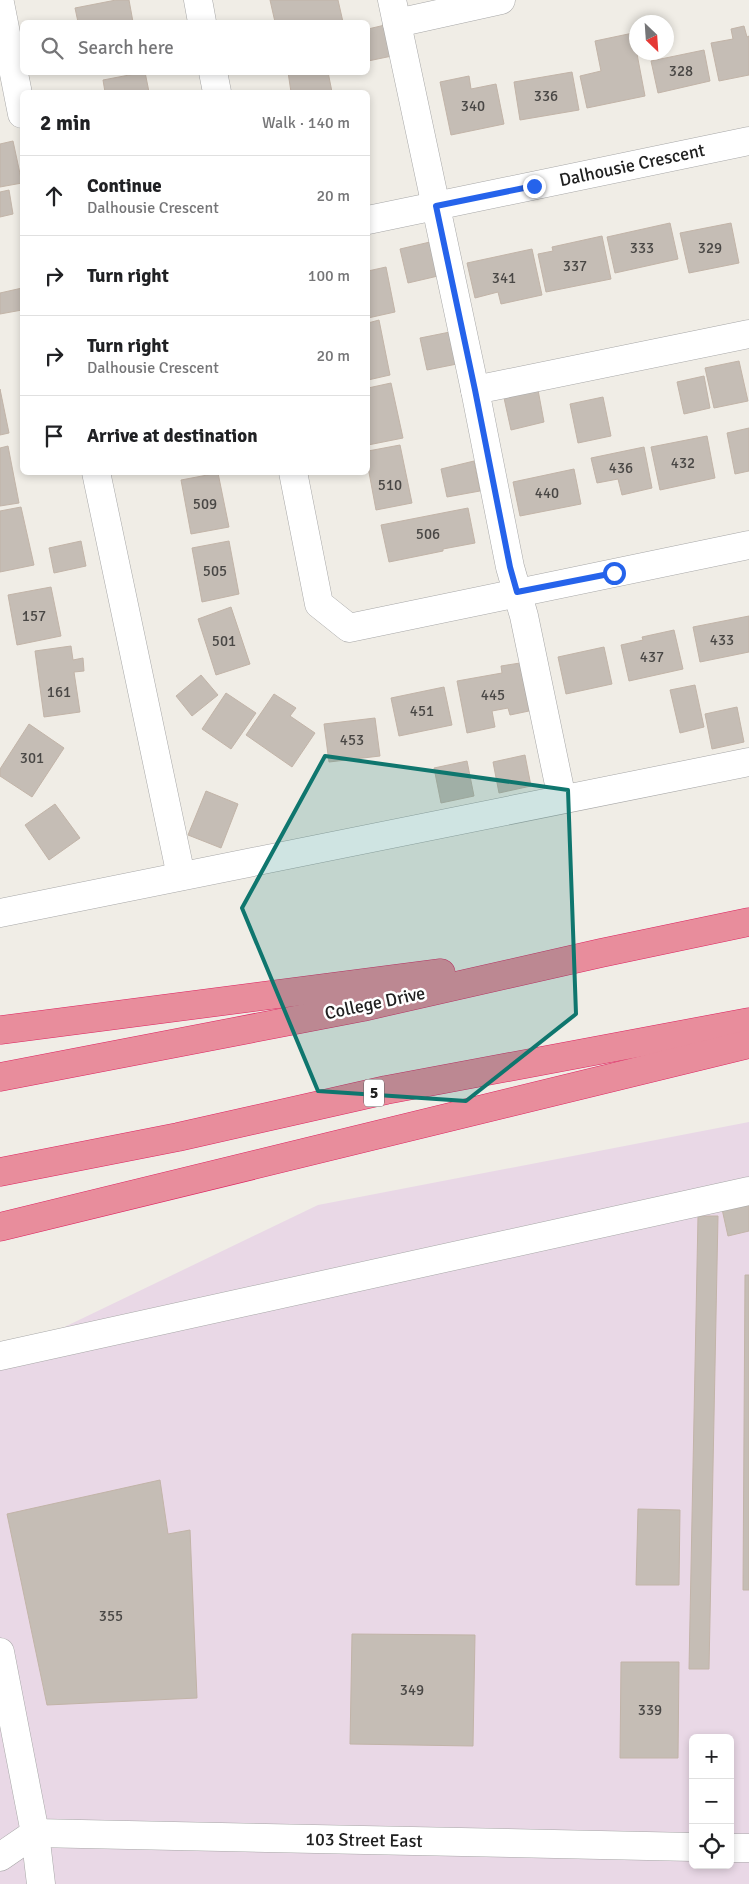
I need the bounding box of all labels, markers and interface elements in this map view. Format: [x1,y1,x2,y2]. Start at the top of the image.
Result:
north arrow [629,15,674,60]
search box [20,20,370,75]
icon: search [38,34,66,62]
text: Search here [78,36,174,60]
house number: 328 [669,62,693,80]
house number: 336 [534,87,558,105]
house number: 340 [461,97,485,115]
text: 2 min [40,110,91,136]
text: Walk · 140 m [262,113,350,133]
street label: Dalhousie Crescent [557,139,707,191]
text: Continue [87,174,162,198]
route end [523,175,546,198]
icon: ahead [40,182,68,210]
text: 20 m [316,186,350,206]
text: Dalhousie Crescent [87,198,219,218]
house number: 333 [630,239,654,257]
house number: 329 [698,239,722,257]
house number: 337 [563,257,587,275]
icon: right [40,262,68,290]
text: Turn right [87,264,169,288]
text: 100 m [308,266,350,286]
house number: 341 [492,269,516,287]
text: Turn right [87,334,169,358]
icon: right [40,342,68,370]
text: 20 m [316,346,350,366]
text: Dalhousie Crescent [87,358,219,378]
icon: arrive [40,422,68,450]
text: Arrive at destination [87,424,258,448]
house number: 432 [671,454,695,472]
house number: 436 [609,459,633,477]
house number: 510 [378,476,402,494]
house number: 440 [535,484,559,502]
house number: 509 [193,495,217,513]
house number: 506 [416,525,440,543]
house number: 505 [203,562,227,580]
route start [603,562,626,585]
house number: 157 [22,607,46,625]
house number: 433 [710,631,734,649]
house number: 501 [212,632,236,650]
house number: 437 [640,648,664,666]
house number: 161 [47,683,71,701]
house number: 445 [481,686,505,704]
house number: 451 [410,702,434,720]
house number: 453 [340,731,364,749]
house number: 301 [20,749,44,767]
street label: College Drive [323,982,427,1024]
road number: 5 [364,1080,384,1106]
house number: 355 [99,1607,123,1625]
house number: 349 [400,1681,424,1699]
house number: 339 [638,1701,662,1719]
map controls [689,1734,734,1869]
button: + [689,1734,734,1779]
button: − [689,1779,734,1824]
button: locate [689,1824,734,1869]
street label: 103 Street East [305,1828,423,1852]

